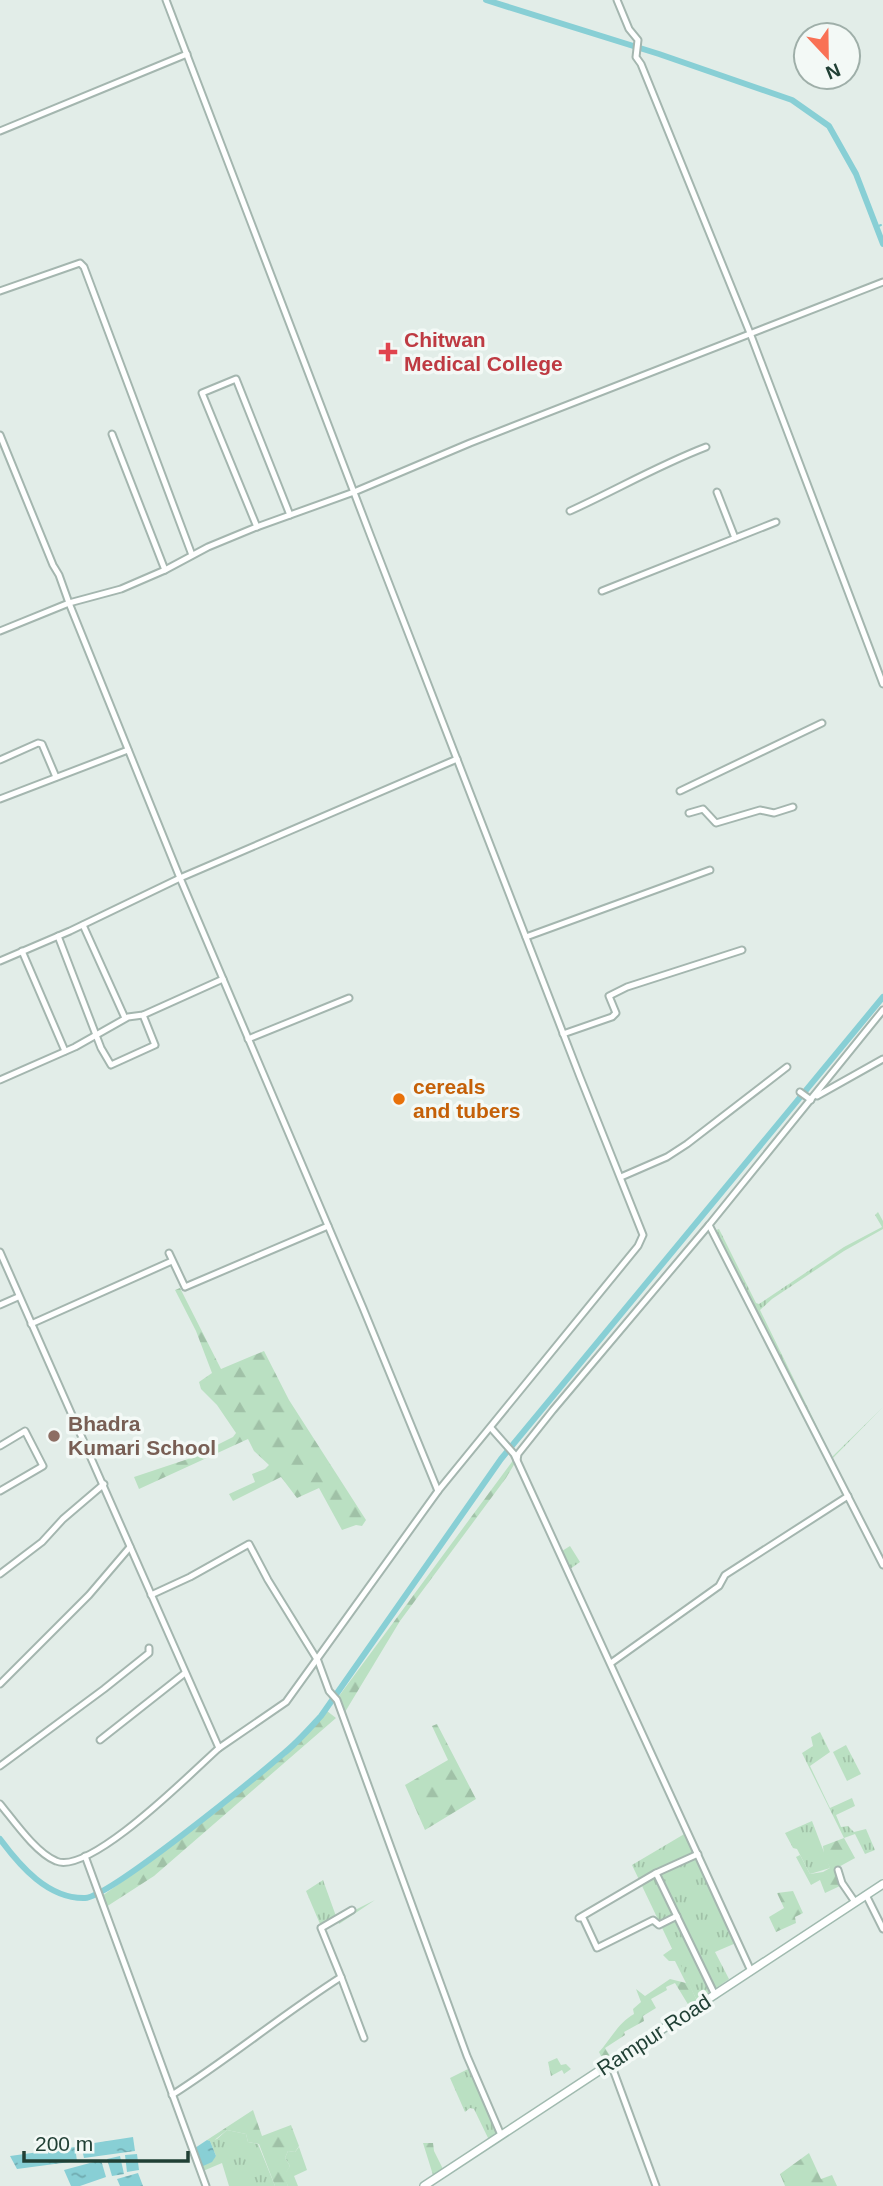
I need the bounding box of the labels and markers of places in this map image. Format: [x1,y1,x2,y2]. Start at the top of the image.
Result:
place label: Chitwan Medical College [404,328,563,375]
marker: Chitwan Medical College [378,342,398,362]
place label: cereals and tubers [413,1075,520,1122]
marker: cereals and tubers [391,1091,407,1107]
place label: Bhadra Kumari School [68,1412,216,1459]
marker: Bhadra Kumari School [46,1428,62,1444]

